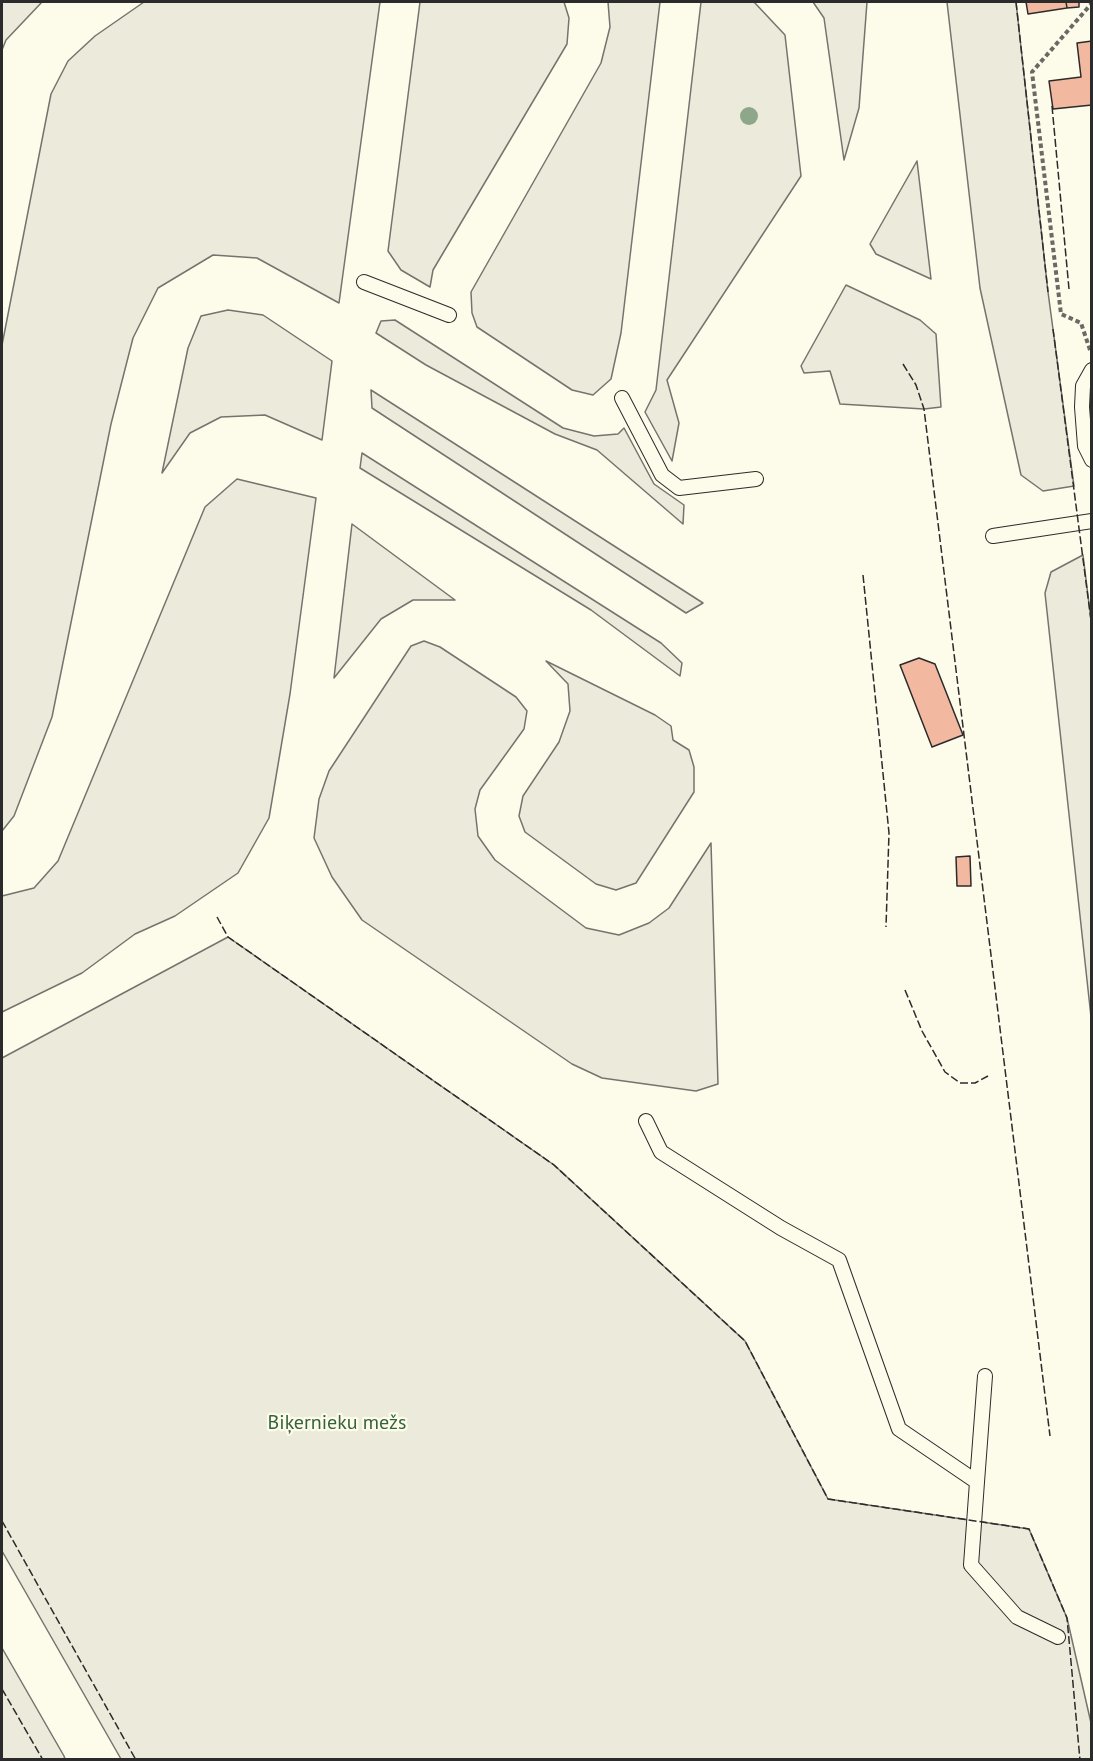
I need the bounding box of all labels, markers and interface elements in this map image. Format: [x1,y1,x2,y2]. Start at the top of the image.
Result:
park label: Biķernieku mežs [268,1411,406,1435]

